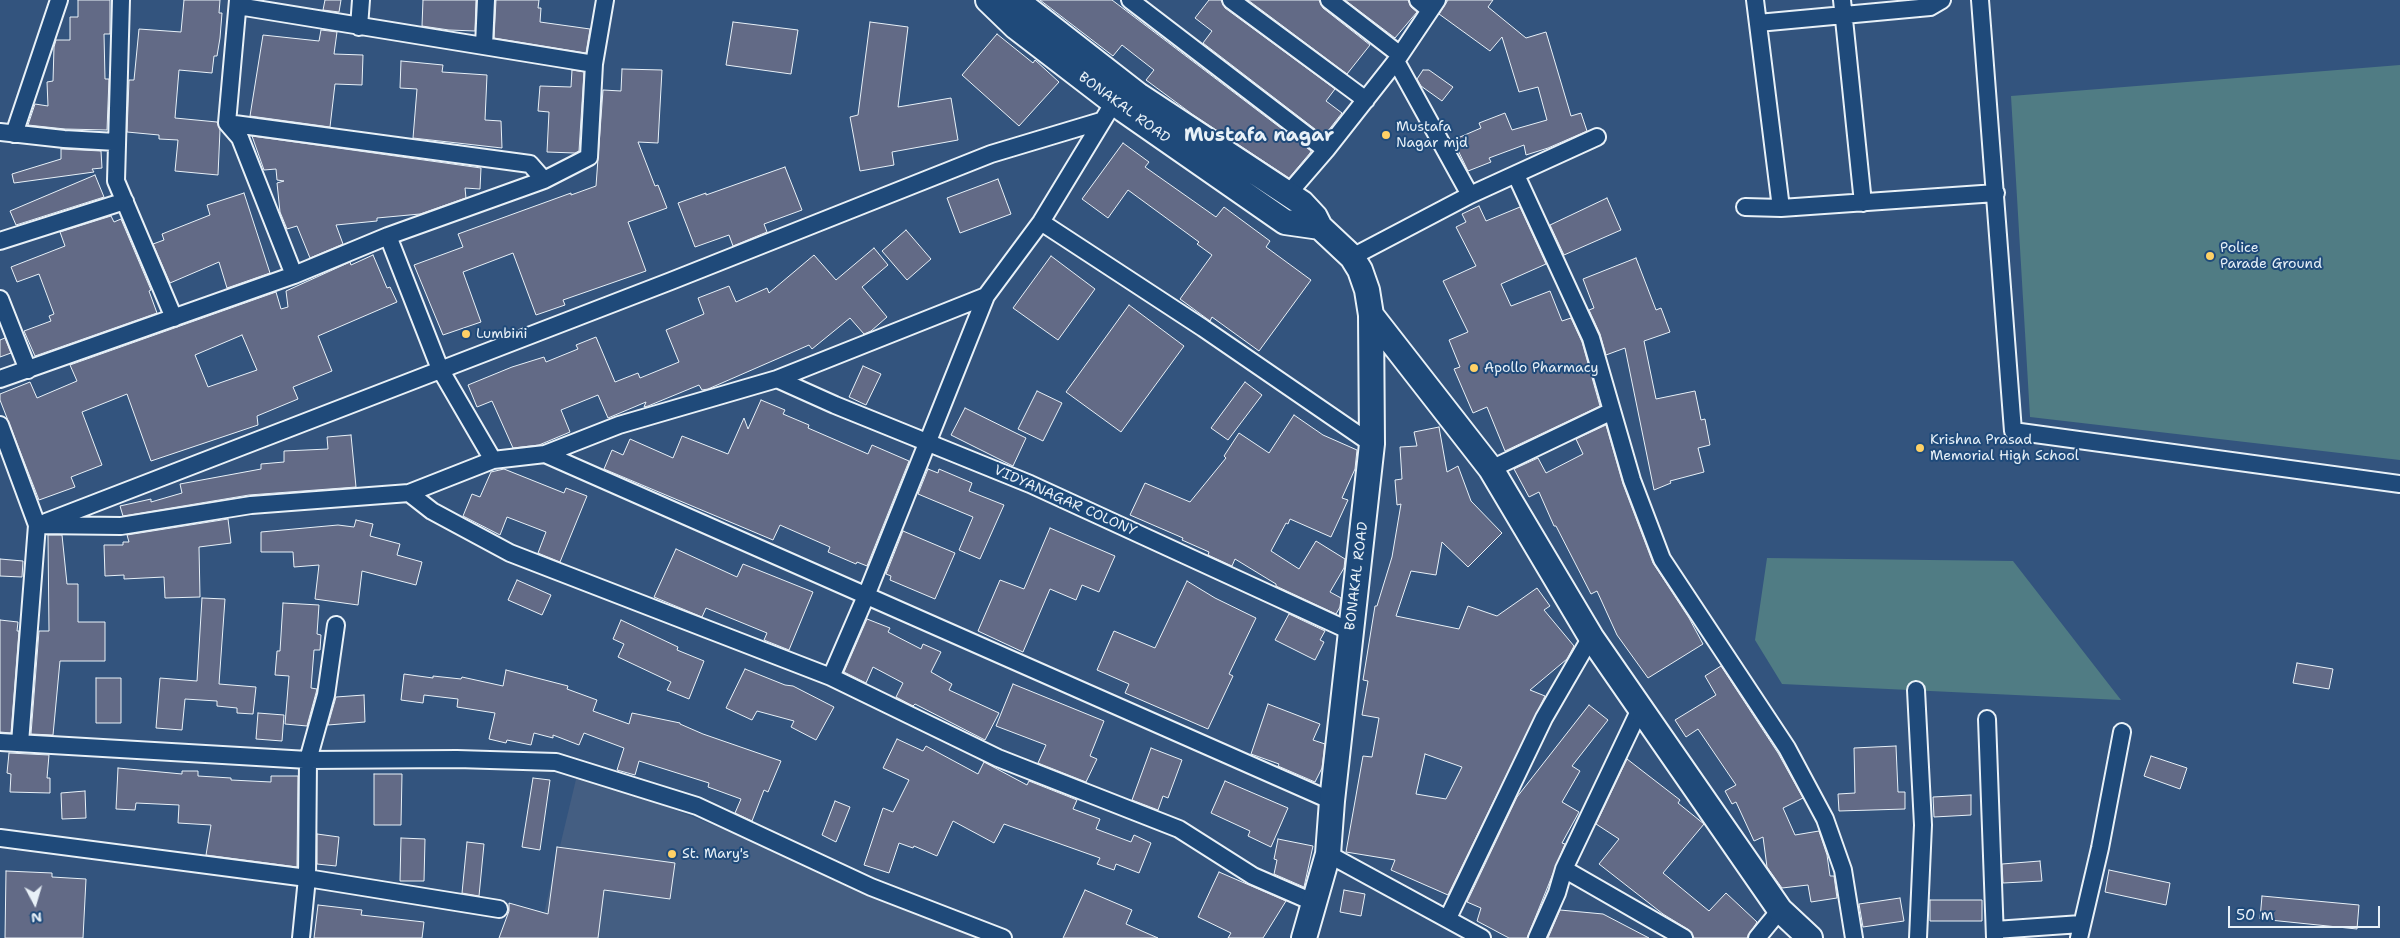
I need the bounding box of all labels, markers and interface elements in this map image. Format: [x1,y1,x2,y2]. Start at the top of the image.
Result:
street label: BONAKAL ROAD [1075,69,1173,147]
place label: Mustafa Nagar mjd [1396,119,1468,152]
district label: Mustafa nagar [1184,125,1334,147]
marker: Mustafa Nagar mjd [1380,129,1392,141]
place label: Police Parade Ground [2220,240,2322,272]
marker: Police Parade Ground [2204,250,2216,262]
place label: Lumbini [476,326,527,342]
marker: Lumbini [460,328,472,340]
place label: Apollo Pharmacy [1484,360,1598,376]
marker: Apollo Pharmacy [1468,362,1480,374]
place label: Krishna Prasad Memorial High School [1930,432,2079,464]
marker: Krishna Prasad Memorial High School [1914,442,1926,454]
street label: VIDYANAGAR COLONY [991,462,1139,540]
street label: BONAKAL ROAD [1342,521,1372,631]
place label: St. Mary's [682,846,749,862]
marker: St. Mary's [666,848,678,860]
north arrow [10,878,60,928]
scale bar [2230,896,2382,928]
text: 50 m [2236,905,2274,925]
text: N [30,908,43,927]

